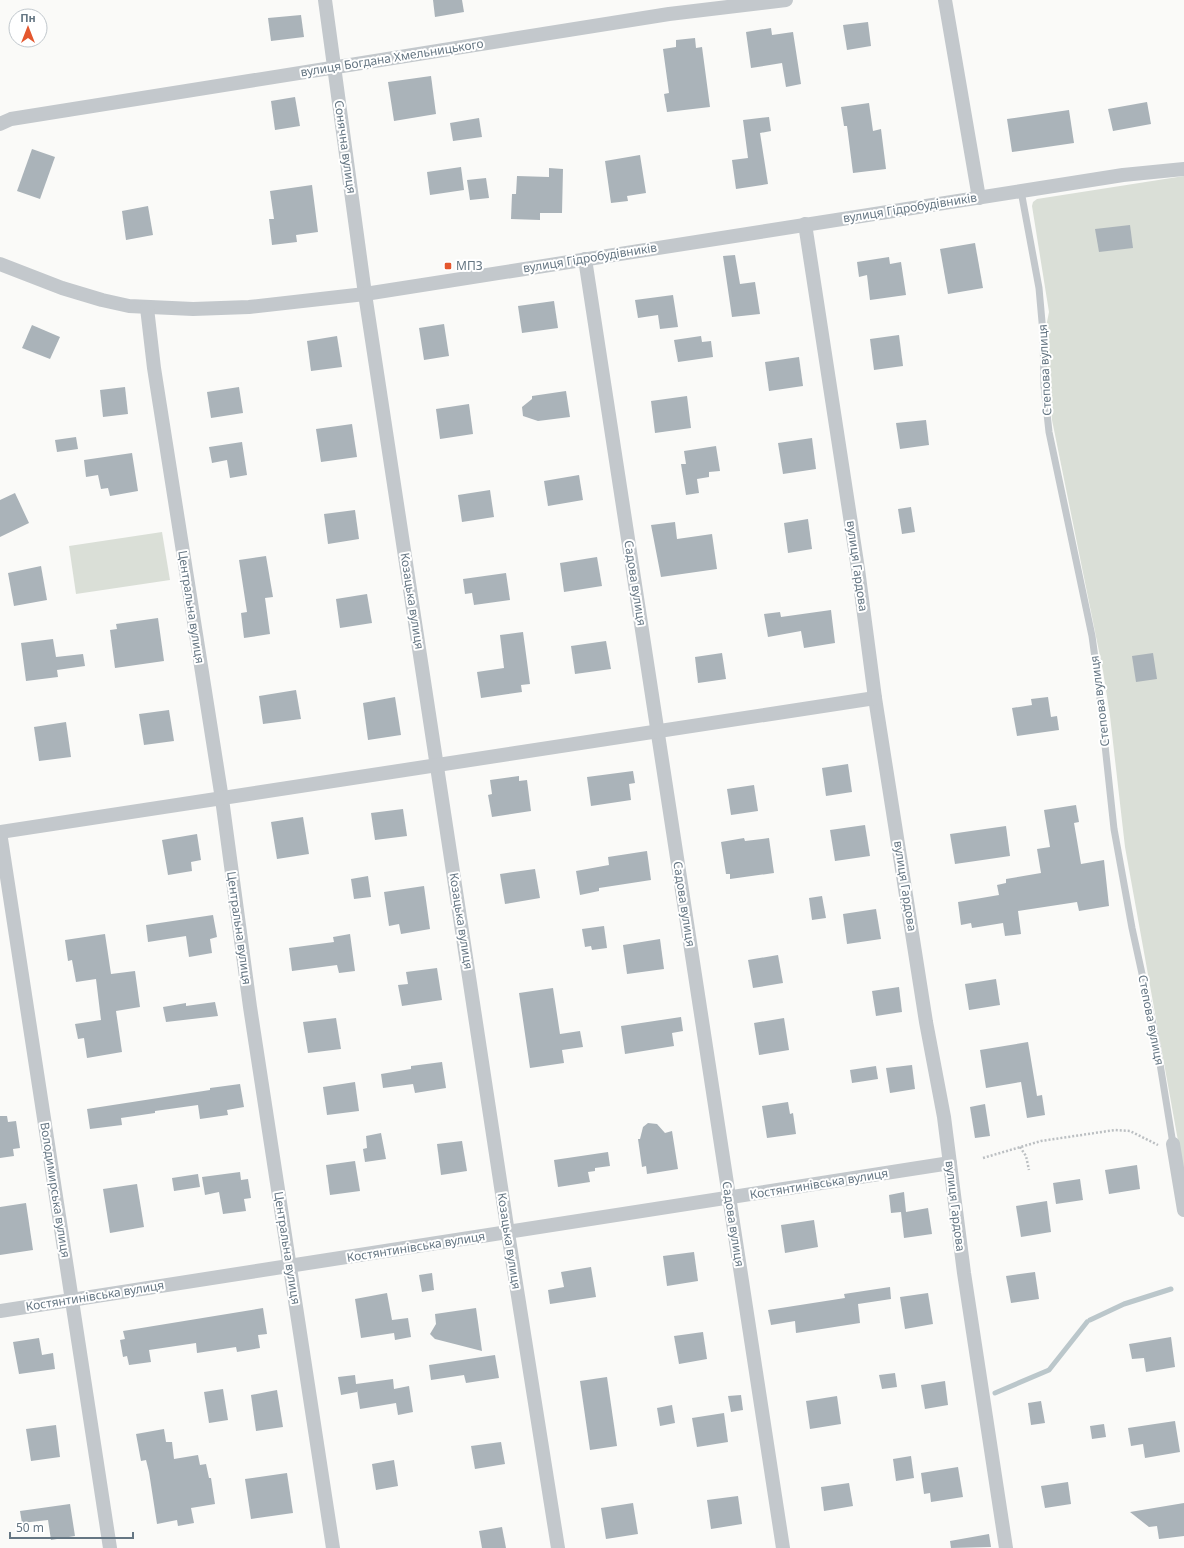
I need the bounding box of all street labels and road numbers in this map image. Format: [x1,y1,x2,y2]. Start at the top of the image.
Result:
street label: вулиця Богдана Хмельницького [299,35,485,80]
street label: Сонячна вулиця [331,99,360,195]
street label: вулиця Гідробудівників [842,188,978,226]
street label: вулиця Гідробудівників [522,238,658,276]
street label: Степова вулиця [1034,324,1055,416]
street label: вулиця Гардова [843,520,872,612]
street label: Садова вулиця [620,539,651,627]
street label: Центральна вулиця [174,549,209,665]
street label: Козацька вулиця [396,551,429,650]
street label: Степова вулиця [1085,655,1114,748]
street label: вулиця Гардова [890,839,921,932]
street label: Садова вулиця [669,860,700,948]
street label: Центральна вулиця [223,870,256,986]
street label: Козацька вулиця [445,871,478,970]
street label: Степова вулиця [1134,973,1169,1067]
street label: Володимирська вулиця [36,1121,75,1259]
street label: вулиця Гардова [941,1160,970,1252]
street label: Костянтинівська вулиця [749,1164,889,1203]
street label: Садова вулиця [718,1180,749,1268]
street label: Центральна вулиця [270,1190,305,1306]
street label: Козацька вулиця [493,1191,526,1290]
street label: Костянтинівська вулиця [346,1227,486,1266]
street label: Костянтинівська вулиця [25,1276,165,1315]

